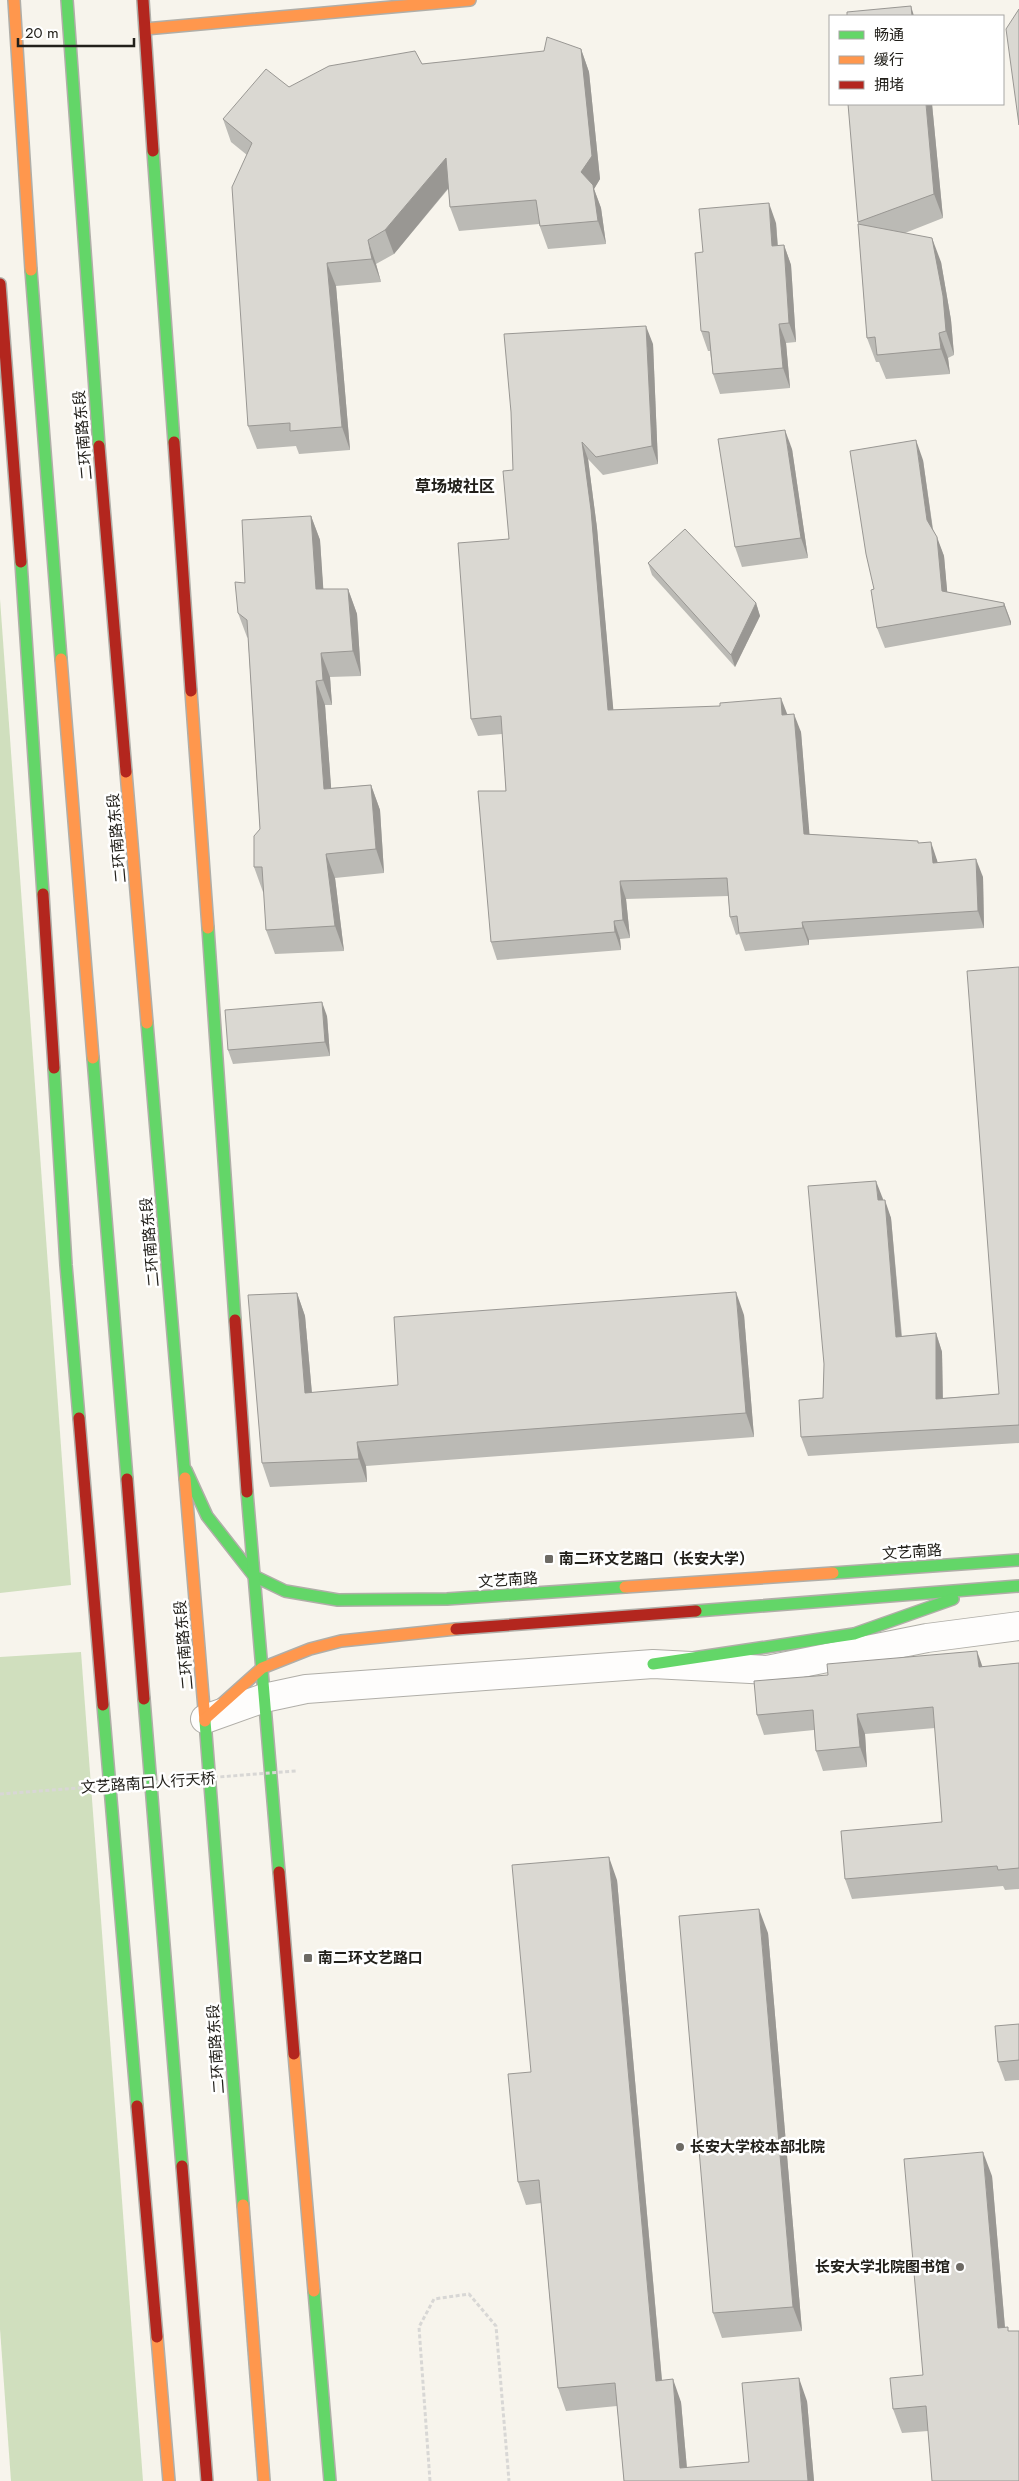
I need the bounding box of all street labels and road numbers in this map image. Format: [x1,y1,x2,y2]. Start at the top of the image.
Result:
street label: 二环南路东段 [68,389,98,481]
street label: 二环南路东段 [102,792,132,884]
street label: 二环南路东段 [135,1196,165,1288]
street label: 文艺南路 [881,1539,943,1565]
street label: 文艺南路 [477,1567,539,1593]
street label: 二环南路东段 [169,1599,199,1691]
street label: 文艺路南口人行天桥 [80,1767,216,1799]
street label: 二环南路东段 [202,2003,230,2095]

